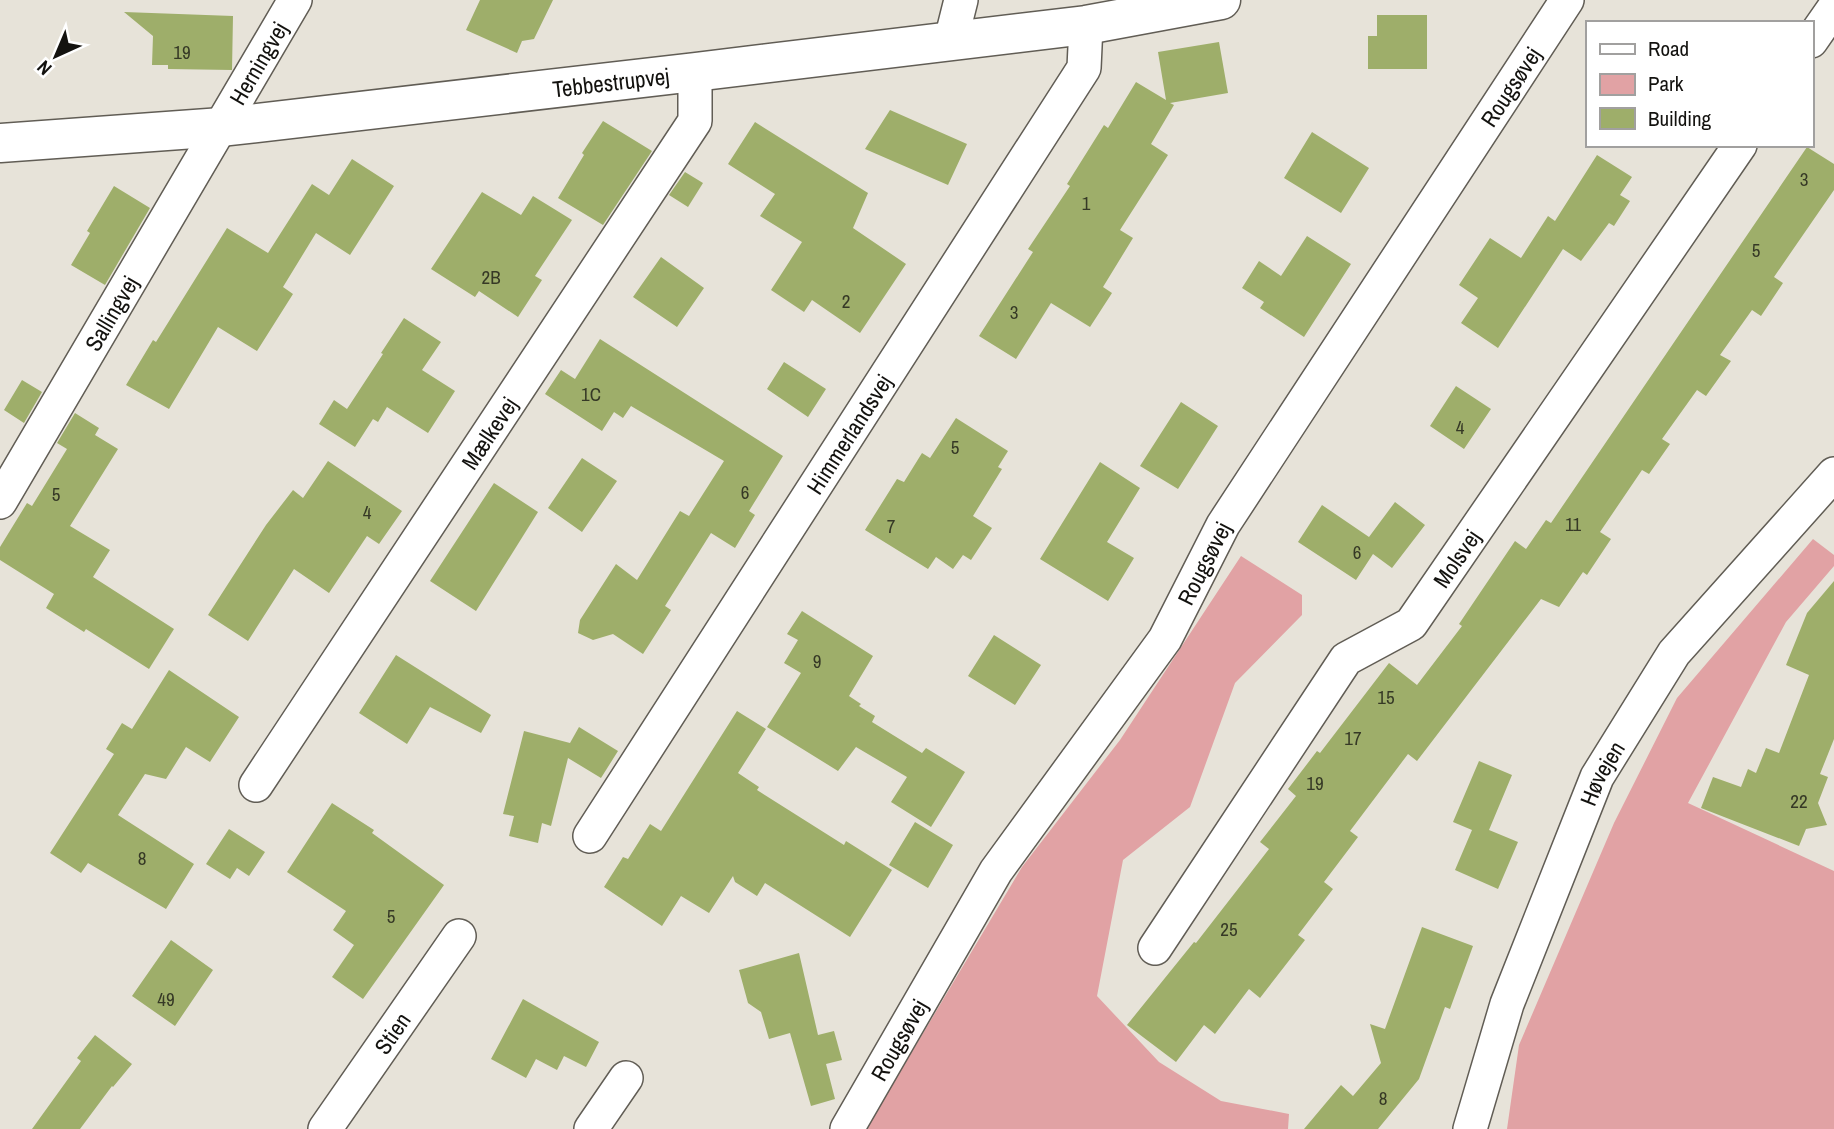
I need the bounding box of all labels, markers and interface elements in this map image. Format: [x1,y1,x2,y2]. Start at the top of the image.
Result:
street label: Herningvej [221,16,294,110]
north arrow [21,21,91,91]
legend [1586,21,1813,147]
text: Road [1648,34,1689,63]
house number: 19 [173,39,191,65]
street label: Rougsøvej [1473,41,1548,132]
text: N [31,55,57,81]
street label: Tebbestrupvej [551,60,671,104]
text: Park [1648,69,1684,98]
text: Building [1648,104,1712,133]
house number: 3 [1800,166,1808,192]
house number: 1 [1082,190,1091,216]
house number: 5 [1752,237,1761,263]
house number: 2B [481,264,501,290]
street label: Sallingvej [77,270,145,356]
house number: 2 [842,288,850,314]
house number: 3 [1010,299,1018,325]
street label: Himmerlandsvej [799,368,899,500]
house number: 1C [581,381,601,407]
street label: Mælkevej [454,391,524,475]
house number: 4 [1456,414,1465,440]
house number: 5 [951,434,960,460]
house number: 6 [741,479,749,505]
house number: 5 [52,481,61,507]
house number: 4 [363,499,372,525]
house number: 11 [1565,511,1581,537]
house number: 7 [887,513,896,539]
street label: Rougsøvej [1170,516,1238,610]
street label: Molsvej [1425,523,1487,593]
house number: 6 [1353,539,1361,565]
house number: 9 [813,648,821,674]
house number: 15 [1377,684,1395,710]
house number: 17 [1344,725,1362,751]
street label: Høvejen [1572,735,1631,810]
house number: 19 [1306,770,1324,796]
house number: 22 [1790,788,1808,814]
house number: 8 [138,845,146,871]
house number: 5 [387,903,396,929]
house number: 25 [1220,916,1238,942]
house number: 49 [157,986,175,1012]
street label: Rougsøvej [863,993,934,1086]
street label: Stien [366,1006,417,1060]
house number: 8 [1379,1085,1387,1111]

